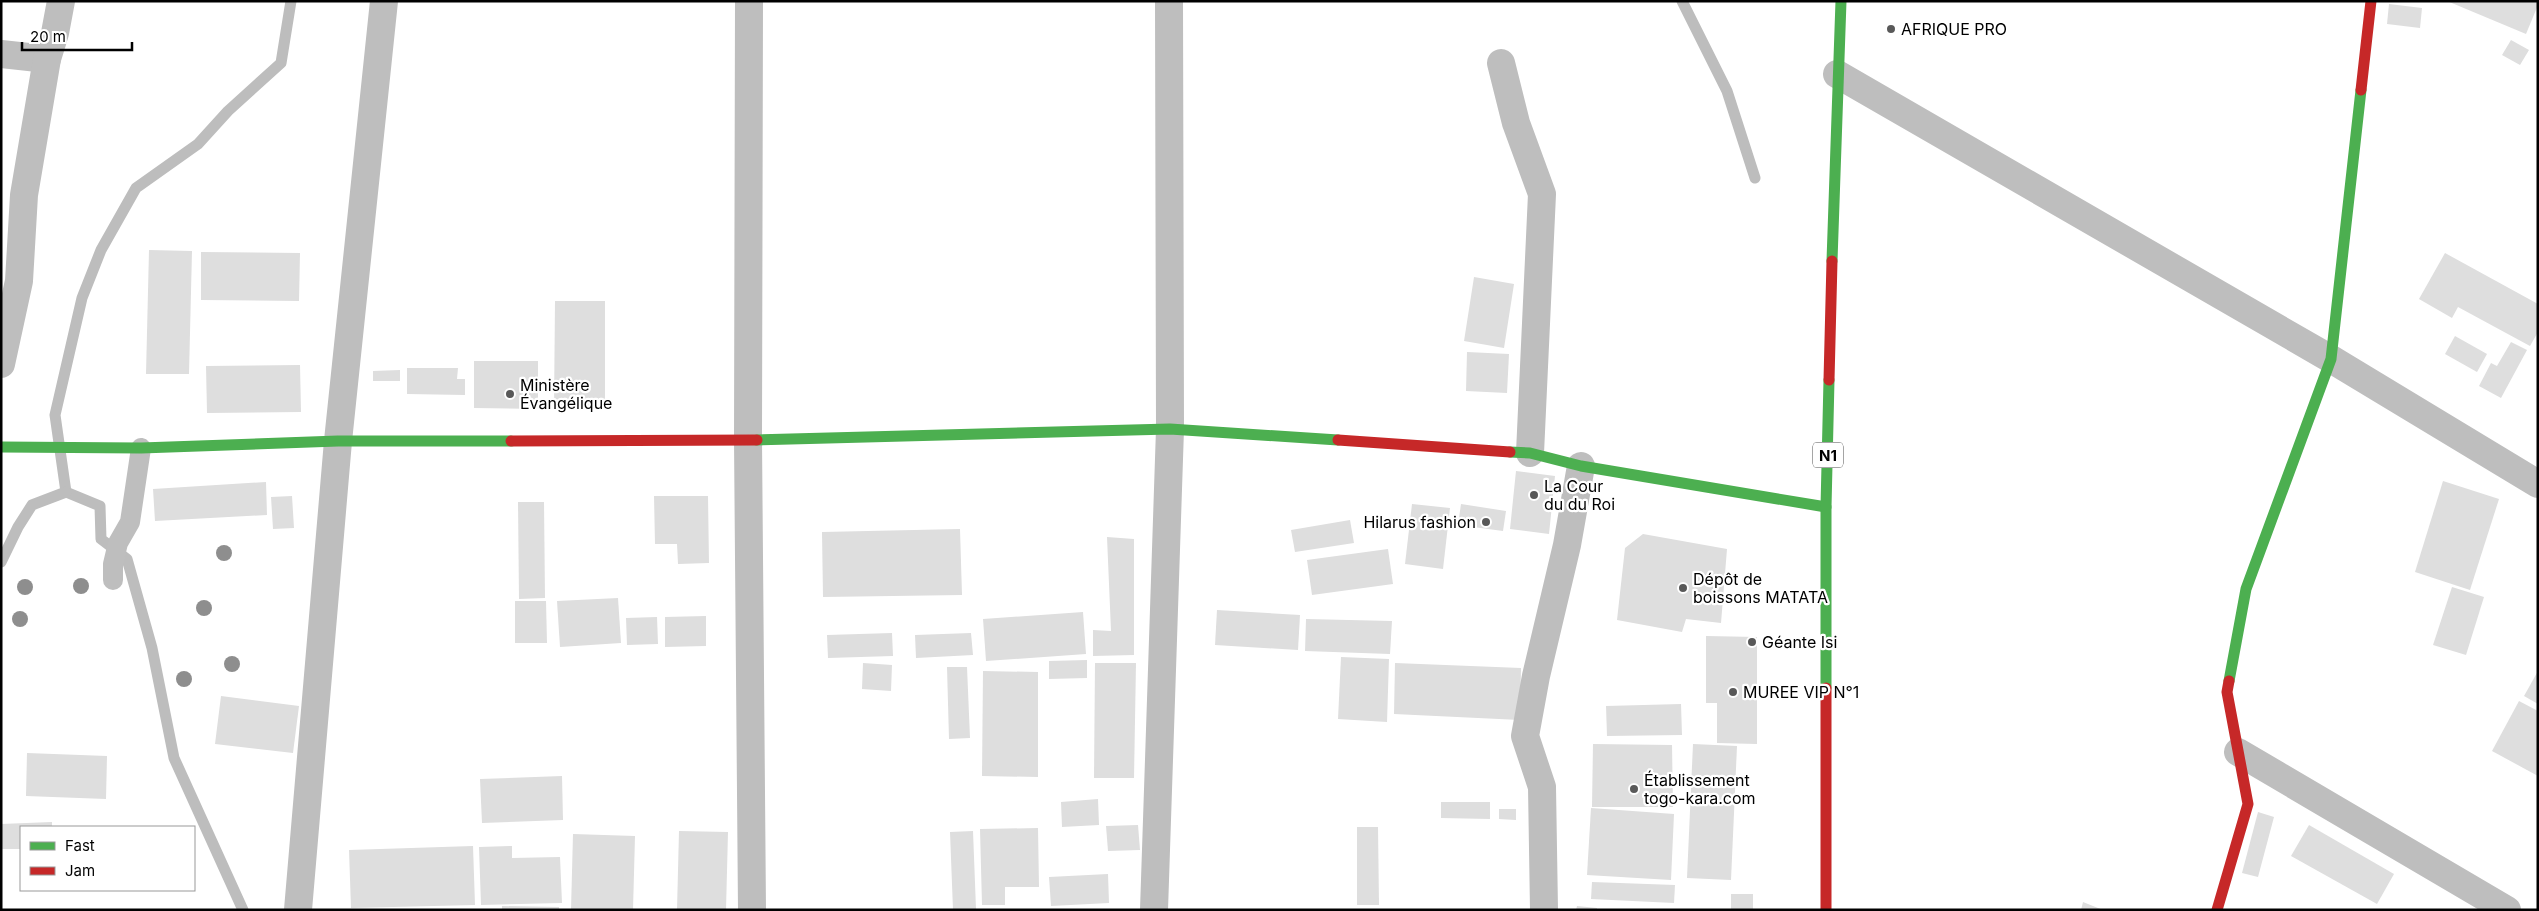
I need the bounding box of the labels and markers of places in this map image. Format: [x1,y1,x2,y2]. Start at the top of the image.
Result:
place label: AFRIQUE PRO [1901,19,2007,39]
marker: AFRIQUE PRO [1885,23,1897,35]
place label: Ministère Évangélique [520,375,612,413]
marker: Ministère Évangélique [504,388,516,400]
place label: La Cour du du Roi [1544,476,1615,514]
marker: La Cour du du Roi [1528,489,1540,501]
place label: Hilarus fashion [1363,512,1476,532]
marker: Hilarus fashion [1480,516,1492,528]
place label: Dépôt de boissons MATATA [1693,569,1828,607]
marker: Dépôt de boissons MATATA [1677,582,1689,594]
place label: Géante Isi [1762,632,1837,652]
marker: Géante Isi [1746,636,1758,648]
place label: MUREE VIP N°1 [1743,682,1859,702]
marker: MUREE VIP N°1 [1727,686,1739,698]
place label: Établissement togo-kara.com [1644,770,1756,808]
marker: Établissement togo-kara.com [1628,783,1640,795]

